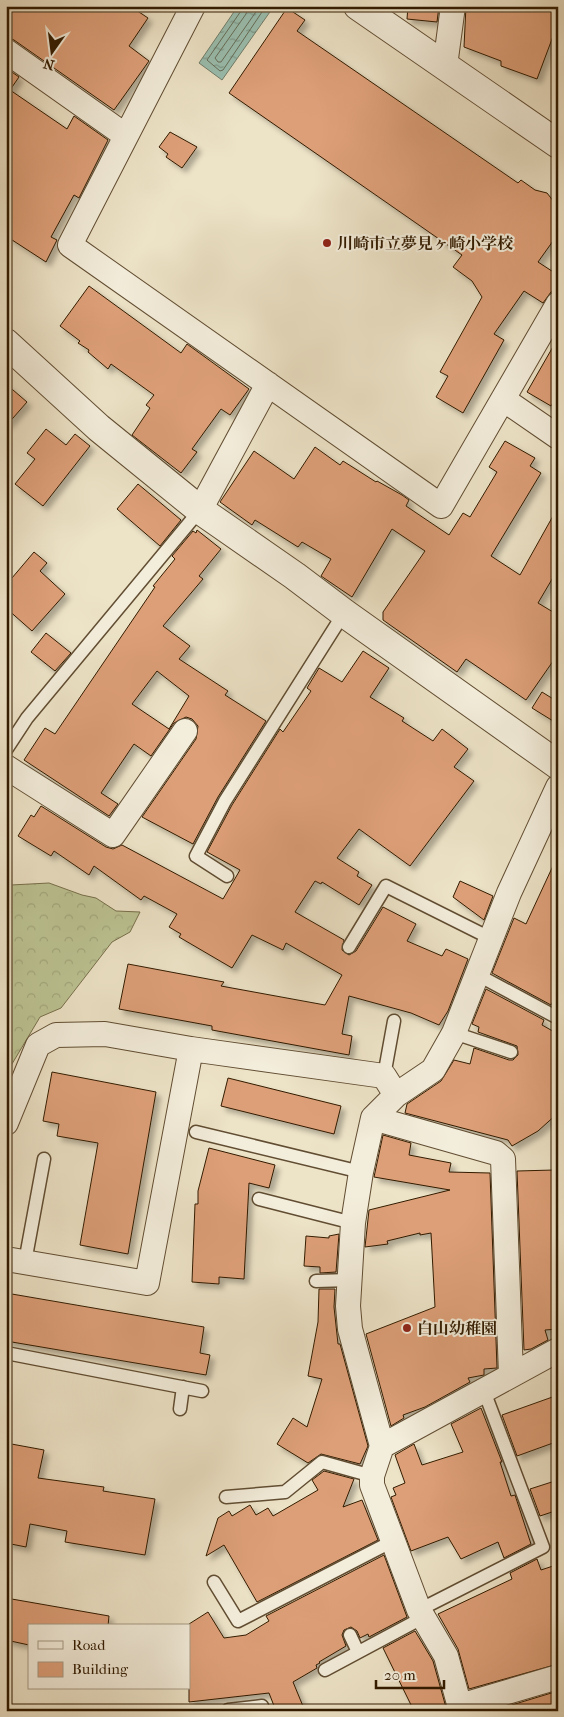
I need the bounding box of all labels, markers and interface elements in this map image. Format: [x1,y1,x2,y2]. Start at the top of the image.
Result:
north arrow [28,28,78,78]
text: N [41,55,56,74]
place label: 川崎市立夢見ヶ崎小学校 [337,234,514,253]
marker: 川崎市立夢見ヶ崎小学校 [321,237,333,249]
place label: 白山幼稚園 [417,1319,497,1338]
marker: 白山幼稚園 [401,1322,413,1334]
legend [28,1624,190,1690]
text: Road [72,1636,106,1654]
scale bar [376,1657,444,1689]
text: Building [72,1660,129,1678]
text: 20 m [384,1666,416,1684]

